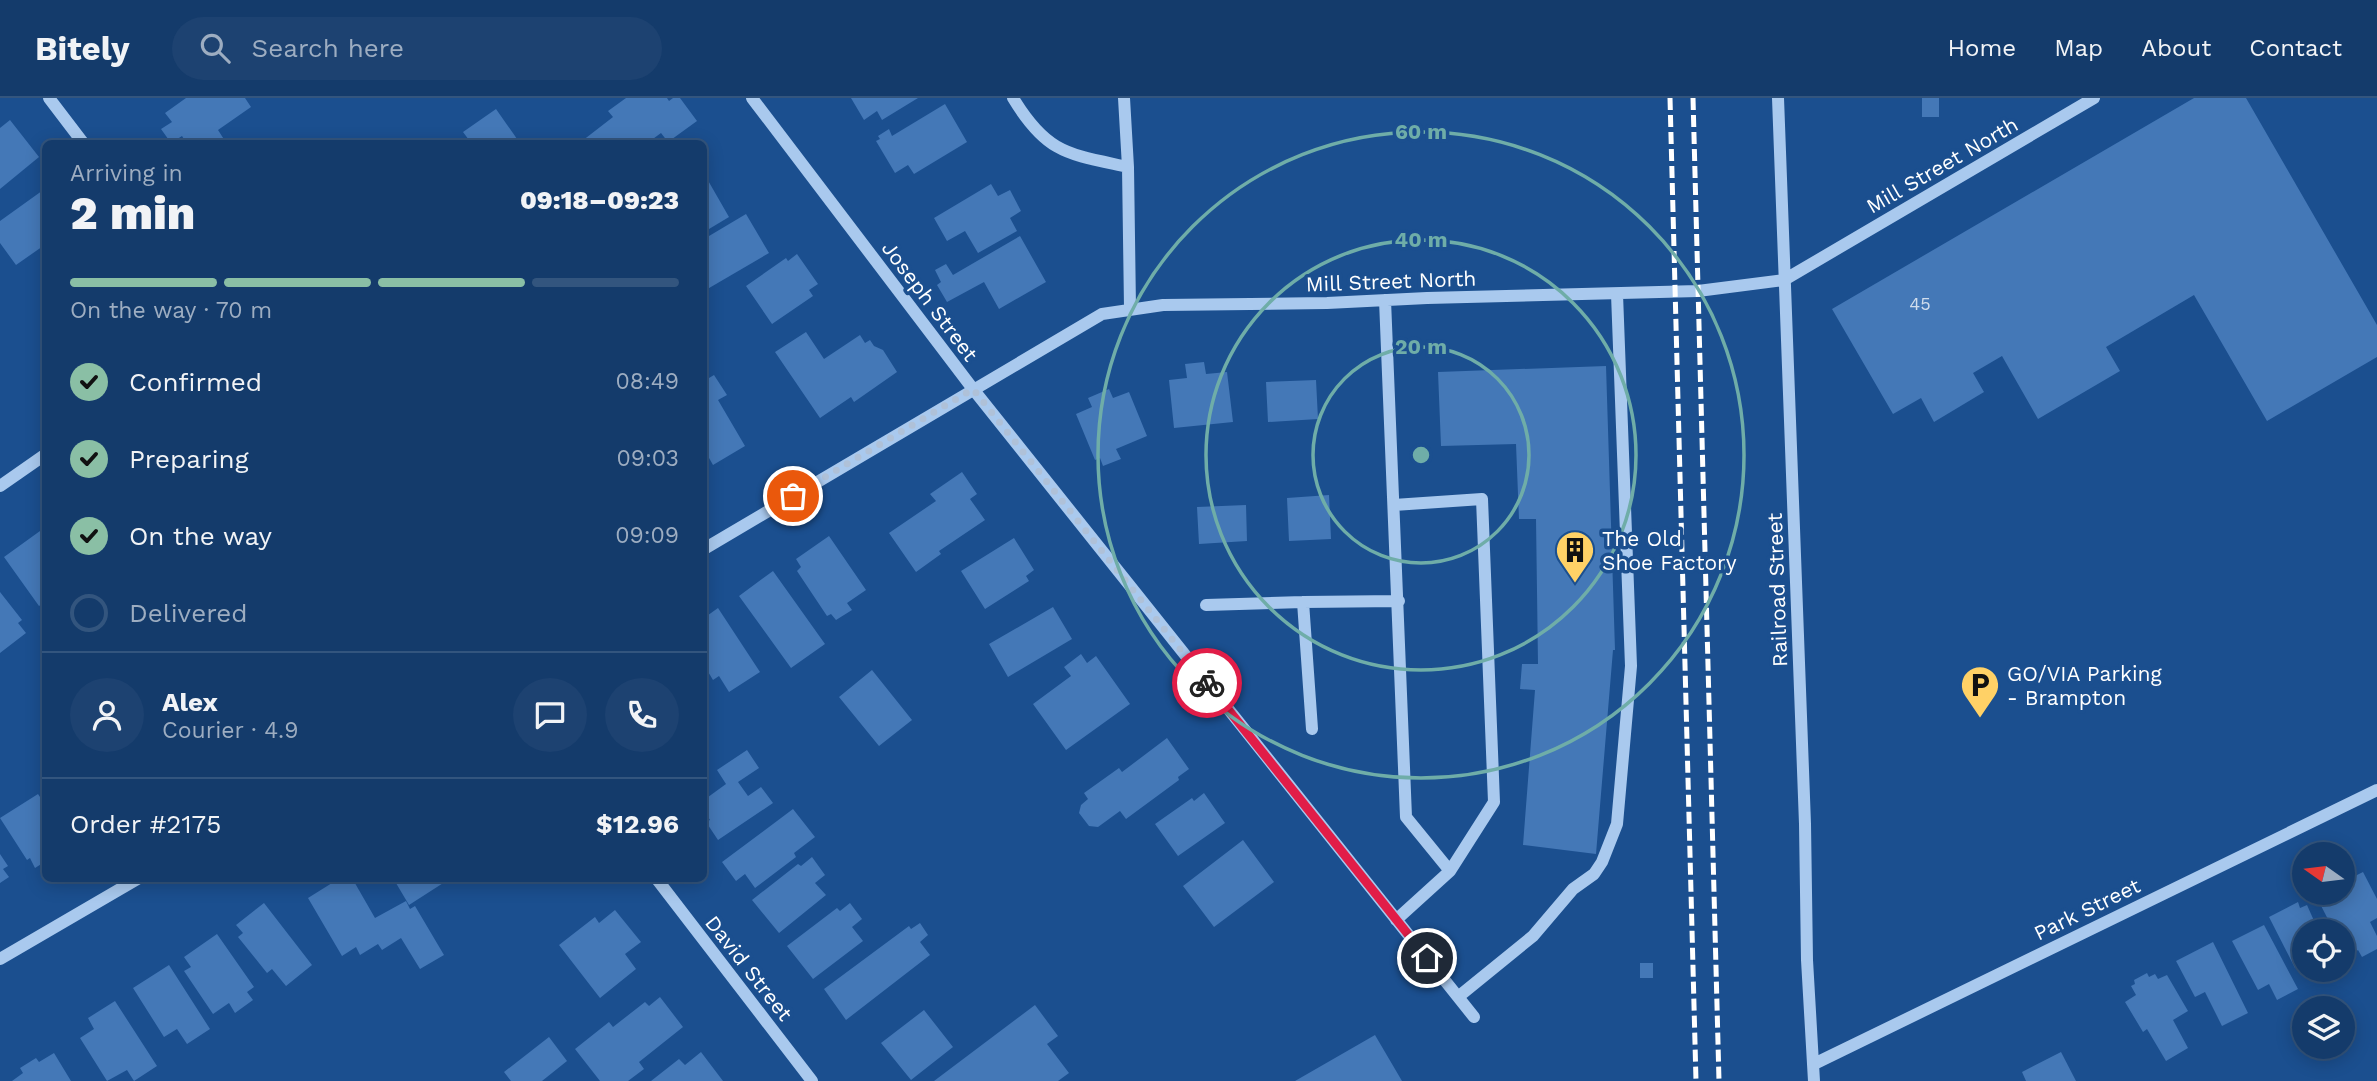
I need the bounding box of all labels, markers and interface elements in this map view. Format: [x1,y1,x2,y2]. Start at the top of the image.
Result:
search box [172,17,662,80]
text: Bitely [35,29,130,68]
icon: search [196,29,234,67]
text: Search here [252,33,404,63]
text: Home [1948,34,2016,62]
text: Map [2054,34,2103,62]
text: About [2141,34,2211,62]
text: Contact [2249,34,2342,62]
street label: Mill Street North [1862,111,2022,219]
text: 60 m [1395,119,1447,144]
text: Arriving in [70,160,183,187]
text: 09:18–09:23 [520,185,679,215]
text: 2 min [70,186,195,240]
text: 40 m [1395,227,1447,252]
street label: Joseph Street [877,236,983,366]
street label: Mill Street North [1305,266,1477,296]
house number: 45 [1909,293,1931,314]
text: On the way · 70 m [70,297,272,324]
text: 20 m [1395,334,1447,359]
icon: check [70,363,108,401]
text: Confirmed [129,367,262,397]
text: 08:49 [615,368,679,395]
icon: check [70,440,108,478]
centre of rings [1409,443,1433,467]
text: Preparing [129,444,249,474]
text: 09:03 [616,445,679,472]
pin [763,466,823,526]
icon: bag [774,477,812,515]
street label: Railroad Street [1762,512,1792,667]
icon: check [70,517,108,555]
text: On the way [129,521,272,551]
text: 09:09 [615,522,679,549]
place label: The Old Shoe Factory [1602,526,1737,575]
building icon: The Old Shoe Factory [1554,529,1596,584]
text: Delivered [129,598,248,628]
courier [1172,648,1242,718]
place label: GO/VIA Parking - Brampton [2007,661,2162,710]
icon: bike [1188,664,1226,702]
parking icon: GO/VIA Parking - Brampton [1959,664,2001,719]
button: person [70,678,144,752]
button: chat [513,678,587,752]
button: phone [605,678,679,752]
text: Alex [162,687,218,717]
text: Courier · 4.9 [162,717,298,744]
text: Order #2175 [70,809,221,839]
text: $12.96 [596,809,679,839]
north arrow [2292,842,2356,905]
map controls [2292,842,2355,1059]
street label: Park Street [2030,872,2144,945]
street label: David Street [700,910,798,1026]
button: locate [2292,919,2355,982]
pin [1397,928,1457,988]
icon: home [1408,939,1446,977]
button: layers [2292,996,2355,1059]

